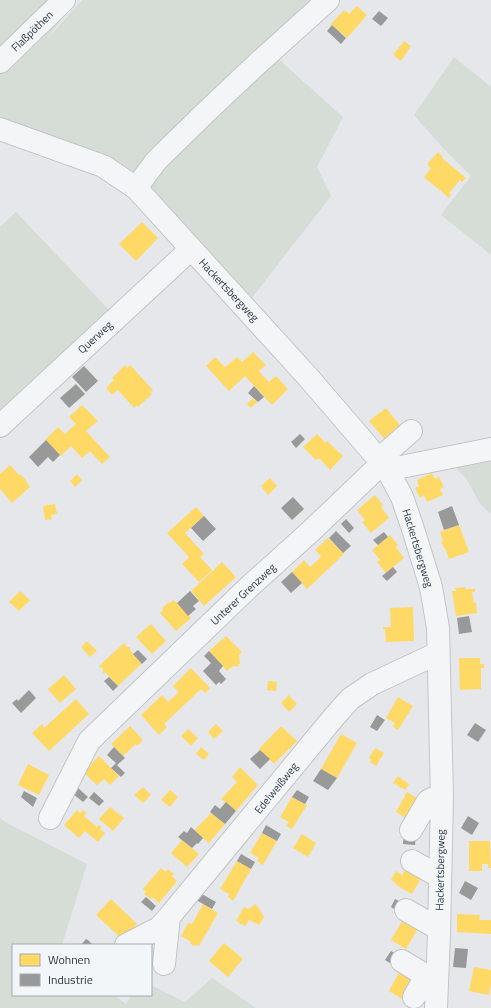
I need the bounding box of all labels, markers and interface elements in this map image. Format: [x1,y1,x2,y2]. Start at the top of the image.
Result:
street label: Flaßpöthen [7,7,57,55]
street label: Hackertsbergweg [195,255,263,325]
street label: Querweg [74,317,116,357]
street label: Hackertsbergweg [398,507,438,590]
street label: Unterer Grenzweg [207,559,280,629]
street label: Edelweißweg [250,759,302,817]
street label: Hackertsbergweg [431,829,449,911]
legend [12,944,152,996]
text: Wohnen [48,950,90,969]
text: Industrie [48,970,93,989]

